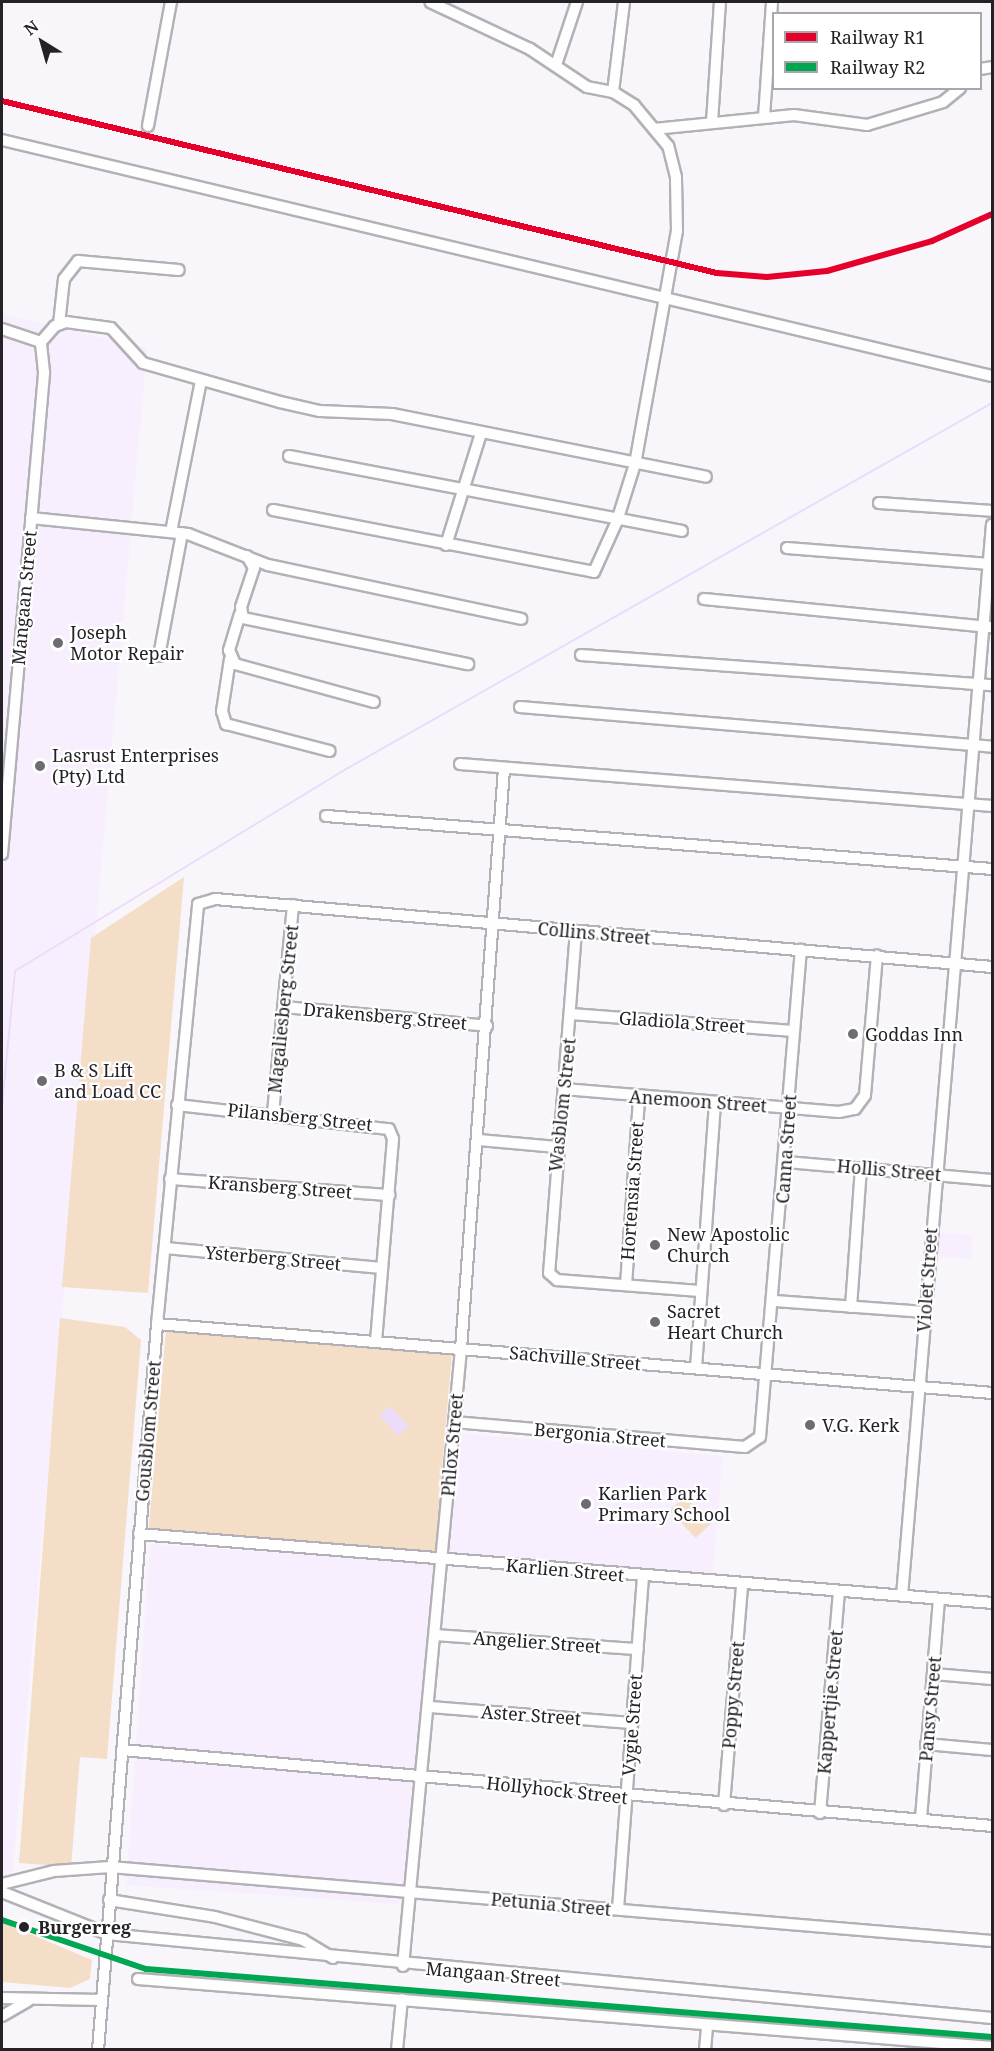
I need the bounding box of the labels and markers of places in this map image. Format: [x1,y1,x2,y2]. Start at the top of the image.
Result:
place label: Joseph Motor Repair [70,622,184,664]
marker: Joseph Motor Repair [51,636,65,650]
place label: Lasrust Enterprises (Pty) Ltd [52,745,219,788]
marker: Lasrust Enterprises (Pty) Ltd [33,759,47,773]
place label: Goddas Inn [865,1023,963,1045]
marker: Goddas Inn [846,1027,860,1041]
place label: B & S Lift and Load CC [54,1060,161,1102]
marker: B & S Lift and Load CC [35,1074,49,1088]
place label: New Apostolic Church [667,1224,790,1266]
marker: New Apostolic Church [648,1238,662,1252]
place label: Sacret Heart Church [667,1301,783,1344]
marker: Sacret Heart Church [648,1315,662,1329]
place label: V.G. Kerk [822,1414,899,1436]
marker: V.G. Kerk [803,1418,817,1432]
place label: Karlien Park Primary School [598,1483,730,1526]
marker: Karlien Park Primary School [579,1497,593,1511]
place label: Burgerreg [38,1916,131,1938]
marker: Burgerreg [15,1918,33,1936]

